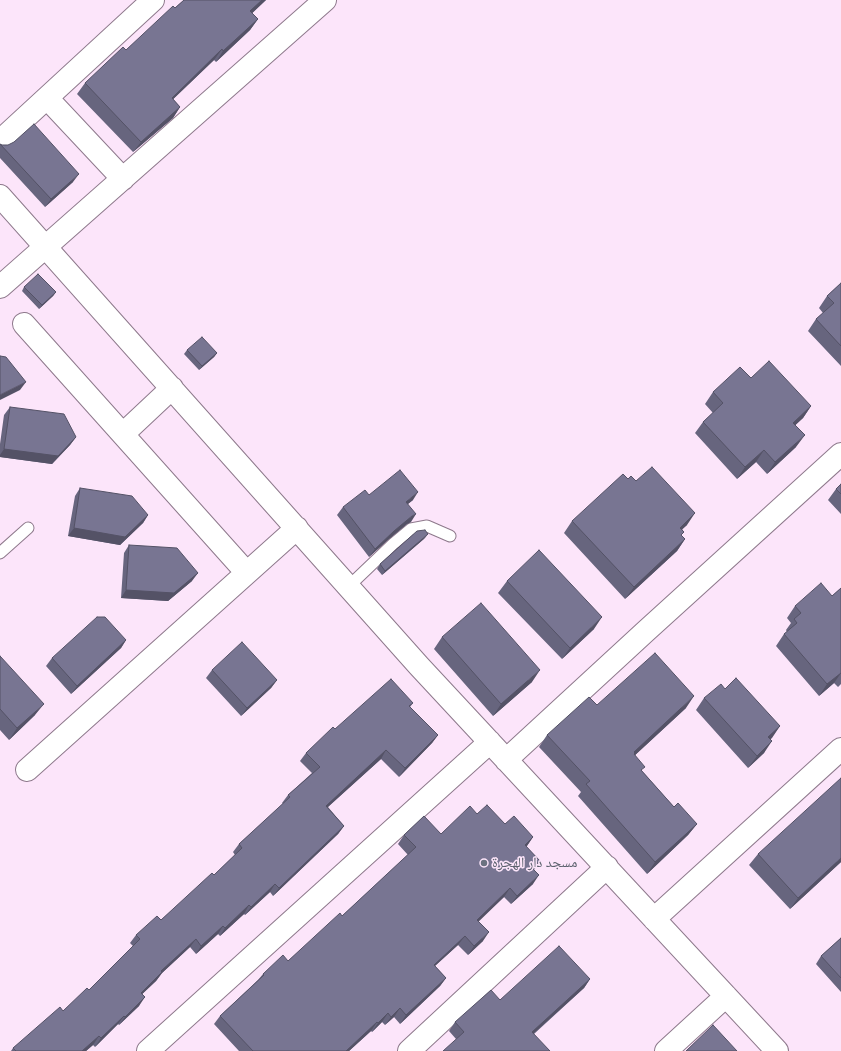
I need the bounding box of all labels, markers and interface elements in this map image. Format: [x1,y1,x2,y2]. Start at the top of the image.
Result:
place label: مسجد دار الهجرة [492,855,577,871]
marker: مسجد دار الهجرة [479,858,489,868]

